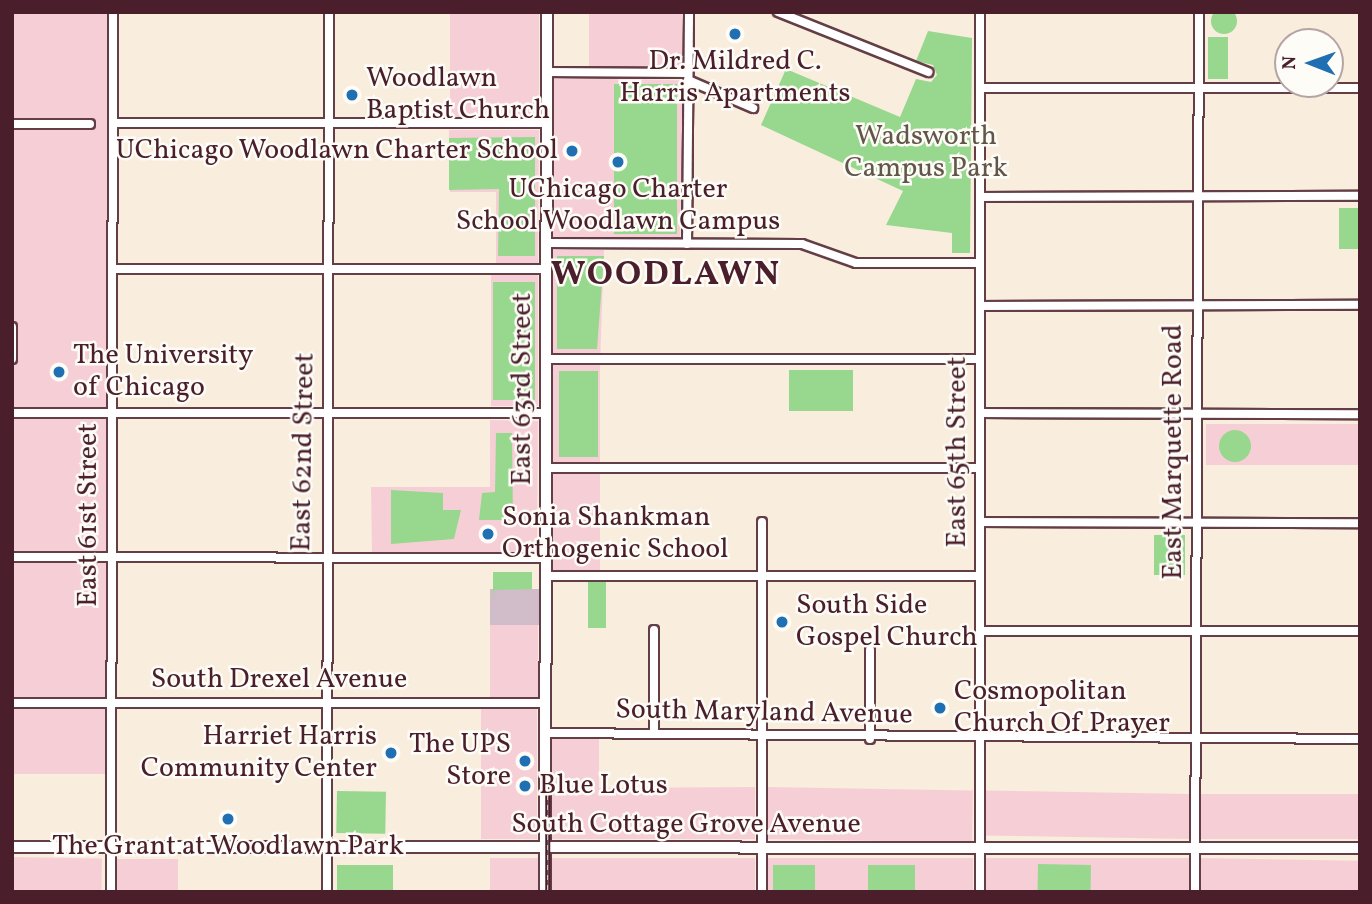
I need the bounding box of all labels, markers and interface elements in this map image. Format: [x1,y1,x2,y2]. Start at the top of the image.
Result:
marker: Dr. Mildred C. Harris Apartments [727,26,743,42]
north arrow [1274,28,1344,98]
place label: Dr. Mildred C. Harris Apartments [619,45,851,111]
text: N [1277,56,1303,70]
place label: Woodlawn Baptist Church [366,62,550,128]
marker: Woodlawn Baptist Church [344,87,360,103]
park label: Wadsworth Campus Park [844,120,1008,186]
place label: UChicago Woodlawn Charter School [115,134,558,168]
marker: UChicago Woodlawn Charter School [564,143,580,159]
marker: UChicago Charter School Woodlawn Campus [610,154,626,170]
place label: UChicago Charter School Woodlawn Campus [455,173,781,239]
district label: WOODLAWN [552,254,780,296]
street label: East 63rd Street [506,293,540,485]
street label: East Marquette Road [1157,324,1191,580]
place label: The University of Chicago [73,339,253,405]
street label: East 62nd Street [285,352,323,552]
street label: East 65th Street [941,356,975,548]
marker: The University of Chicago [51,364,67,380]
street label: East 61st Street [72,423,106,607]
place label: Sonia Shankman Orthogenic School [502,501,728,567]
marker: Sonia Shankman Orthogenic School [480,526,496,542]
place label: South Side Gospel Church [796,589,978,655]
marker: South Side Gospel Church [774,614,790,630]
street label: South Drexel Avenue [151,663,407,697]
place label: Cosmopolitan Church Of Prayer [954,675,1167,741]
street label: South Maryland Avenue [615,694,913,732]
marker: Cosmopolitan Church Of Prayer [932,700,948,716]
place label: Harriet Harris Community Center [140,720,377,786]
place label: The UPS Store [409,728,511,794]
marker: Harriet Harris Community Center [383,745,399,761]
marker: The UPS Store [517,753,533,769]
place label: Blue Lotus [539,769,668,803]
marker: Blue Lotus [517,778,533,794]
street label: South Cottage Grove Avenue [511,808,861,842]
marker: The Grant at Woodlawn Park [220,811,236,827]
place label: The Grant at Woodlawn Park [52,830,404,864]

